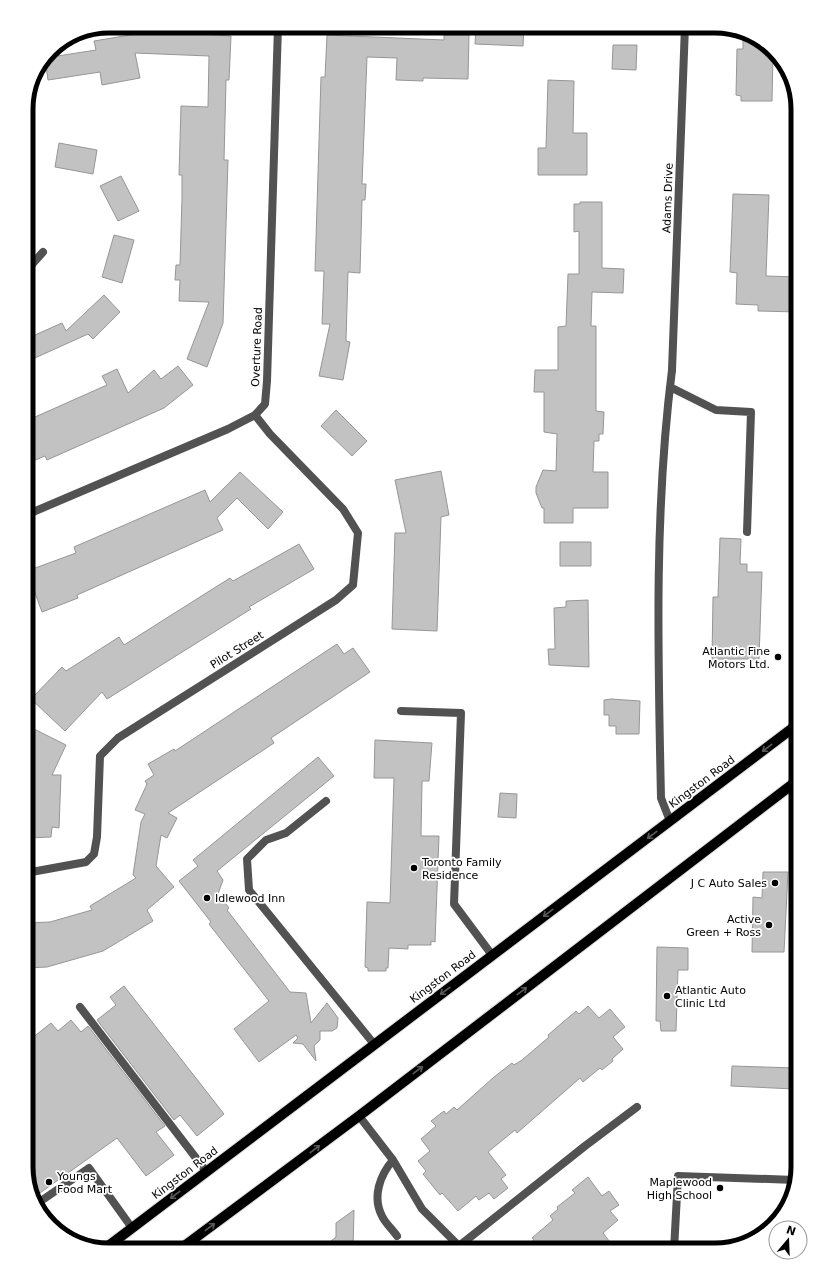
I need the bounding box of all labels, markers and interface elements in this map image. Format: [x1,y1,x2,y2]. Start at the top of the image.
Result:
street label: Adams Drive [660,162,676,233]
street label: Overture Road [249,307,265,387]
street label: Pilot Street [208,628,267,672]
place label: Atlantic Fine Motors Ltd. [702,645,770,671]
marker: Atlantic Fine Motors Ltd. [773,652,783,662]
one-way arrow [762,744,773,752]
street label: Kingston Road [667,753,737,811]
one-way arrow [647,831,658,839]
place label: Toronto Family Residence [421,856,502,882]
marker: Toronto Family Residence [409,863,419,873]
place label: J C Auto Sales [690,877,767,890]
marker: J C Auto Sales [770,878,780,888]
place label: Idlewood Inn [215,892,285,905]
marker: Idlewood Inn [202,893,212,903]
one-way arrow [543,909,554,917]
place label: Active Green + Ross [686,913,761,939]
marker: Active Green + Ross [764,920,774,930]
street label: Kingston Road [408,948,478,1006]
place label: Atlantic Auto Clinic Ltd [675,984,746,1010]
one-way arrow [439,987,450,995]
one-way arrow [516,987,527,996]
marker: Atlantic Auto Clinic Ltd [662,991,672,1001]
one-way arrow [413,1066,424,1074]
street label: Kingston Road [150,1144,220,1202]
one-way arrow [309,1145,320,1153]
place label: Youngs Food Mart [56,1170,113,1196]
place label: Maplewood High School [647,1176,712,1202]
marker: Youngs Food Mart [44,1177,54,1187]
marker: Maplewood High School [715,1183,725,1193]
one-way arrow [170,1191,181,1199]
north arrow [768,1220,808,1260]
one-way arrow [205,1222,216,1231]
text: N [785,1223,798,1239]

